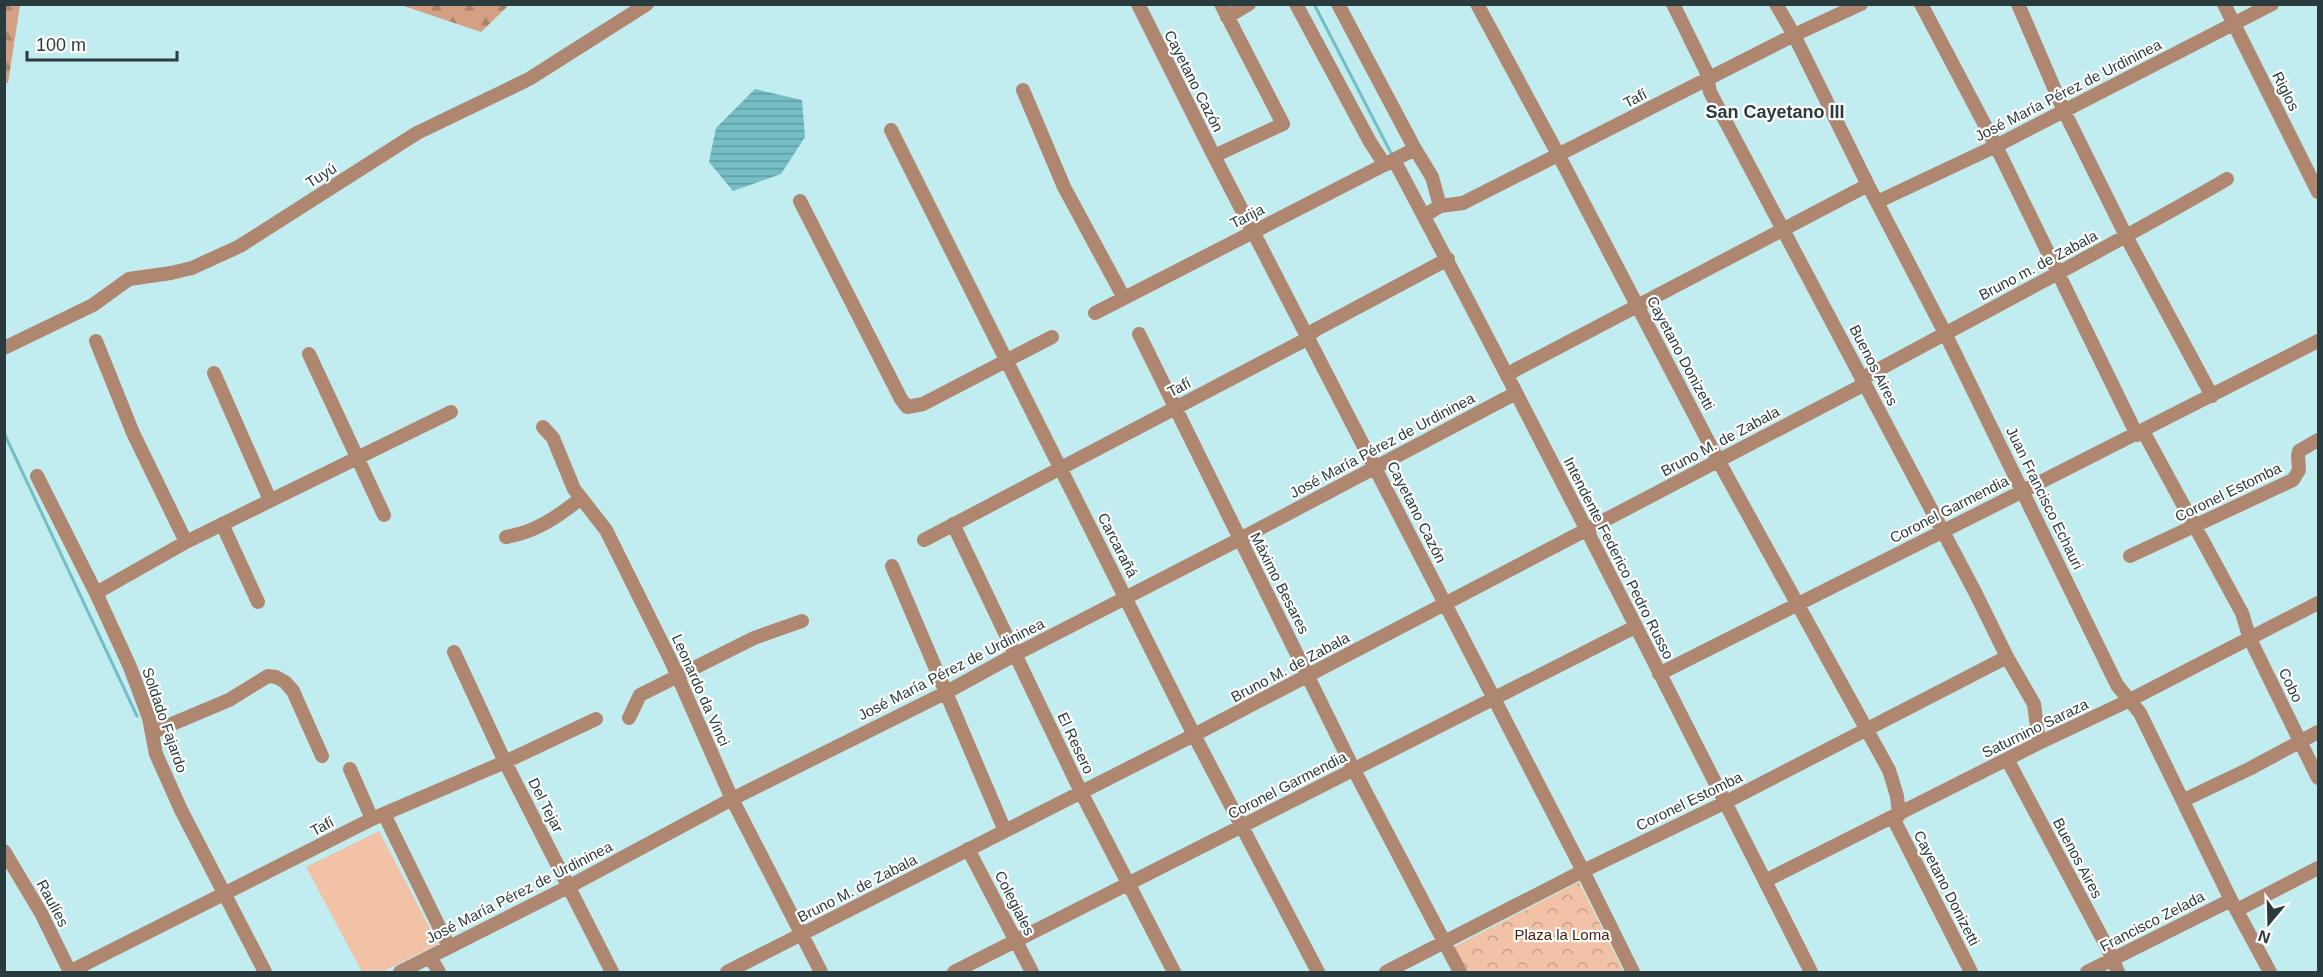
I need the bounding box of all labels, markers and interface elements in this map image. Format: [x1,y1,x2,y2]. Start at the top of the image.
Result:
scale bar [27,24,177,62]
street label: Cayetano Cazón [1161,27,1227,135]
text: 100 m [36,35,86,55]
street label: José María Pérez de Urdininea [1972,35,2165,145]
street label: Riglos [2269,69,2303,113]
street label: Tafí [1620,84,1650,111]
district label: San Cayetano III [1705,102,1845,122]
street label: Tuyú [303,159,339,191]
street label: Tarija [1227,200,1267,232]
street label: Bruno m. de Zabala [1976,226,2101,303]
street label: Cayetano Donizetti [1644,293,1718,413]
street label: Buenos Aires [1846,322,1902,408]
street label: Tafí [1164,373,1194,400]
street label: José María Pérez de Urdininea [1287,389,1478,501]
street label: Bruno M. de Zabala [1658,402,1783,479]
street label: Juan Francisco Echauri [2003,424,2087,572]
street label: Intendente Federico Pedro Russo [1561,454,1677,662]
street label: Cayetano Cazón [1384,458,1450,566]
street label: Coronel Estomba [2172,459,2284,525]
street label: Coronel Garmendia [1887,471,2012,546]
street label: Carcarañá [1095,510,1142,581]
street label: Máximo Besares [1247,529,1313,637]
street label: José María Pérez de Urdininea [855,614,1048,724]
street label: Bruno M. de Zabala [1228,628,1353,705]
street label: Leonardo da Vinci [669,631,733,749]
street label: Soldado Fajardo [139,665,191,775]
street label: Cobo [2276,665,2306,705]
street label: Saturnino Saraza [1979,695,2091,761]
street label: El Resero [1054,710,1098,776]
street label: Coronel Garmendia [1225,747,1350,822]
street label: Coronel Estomba [1633,768,1745,834]
street label: Del Tejar [525,775,567,835]
street label: Tafí [307,812,337,839]
street label: Buenos Aires [2050,815,2106,901]
street label: Cayetano Donizetti [1911,828,1983,948]
street label: José María Pérez de Urdininea [423,837,616,947]
street label: Bruno M. de Zabala [794,850,920,925]
street label: Colegiales [992,868,1038,938]
street label: Raulíes [34,877,72,929]
street label: Francisco Zelada [2097,887,2208,955]
north arrow [2239,893,2299,953]
park label: Plaza la Loma [1514,926,1610,943]
text: N [2256,927,2273,947]

